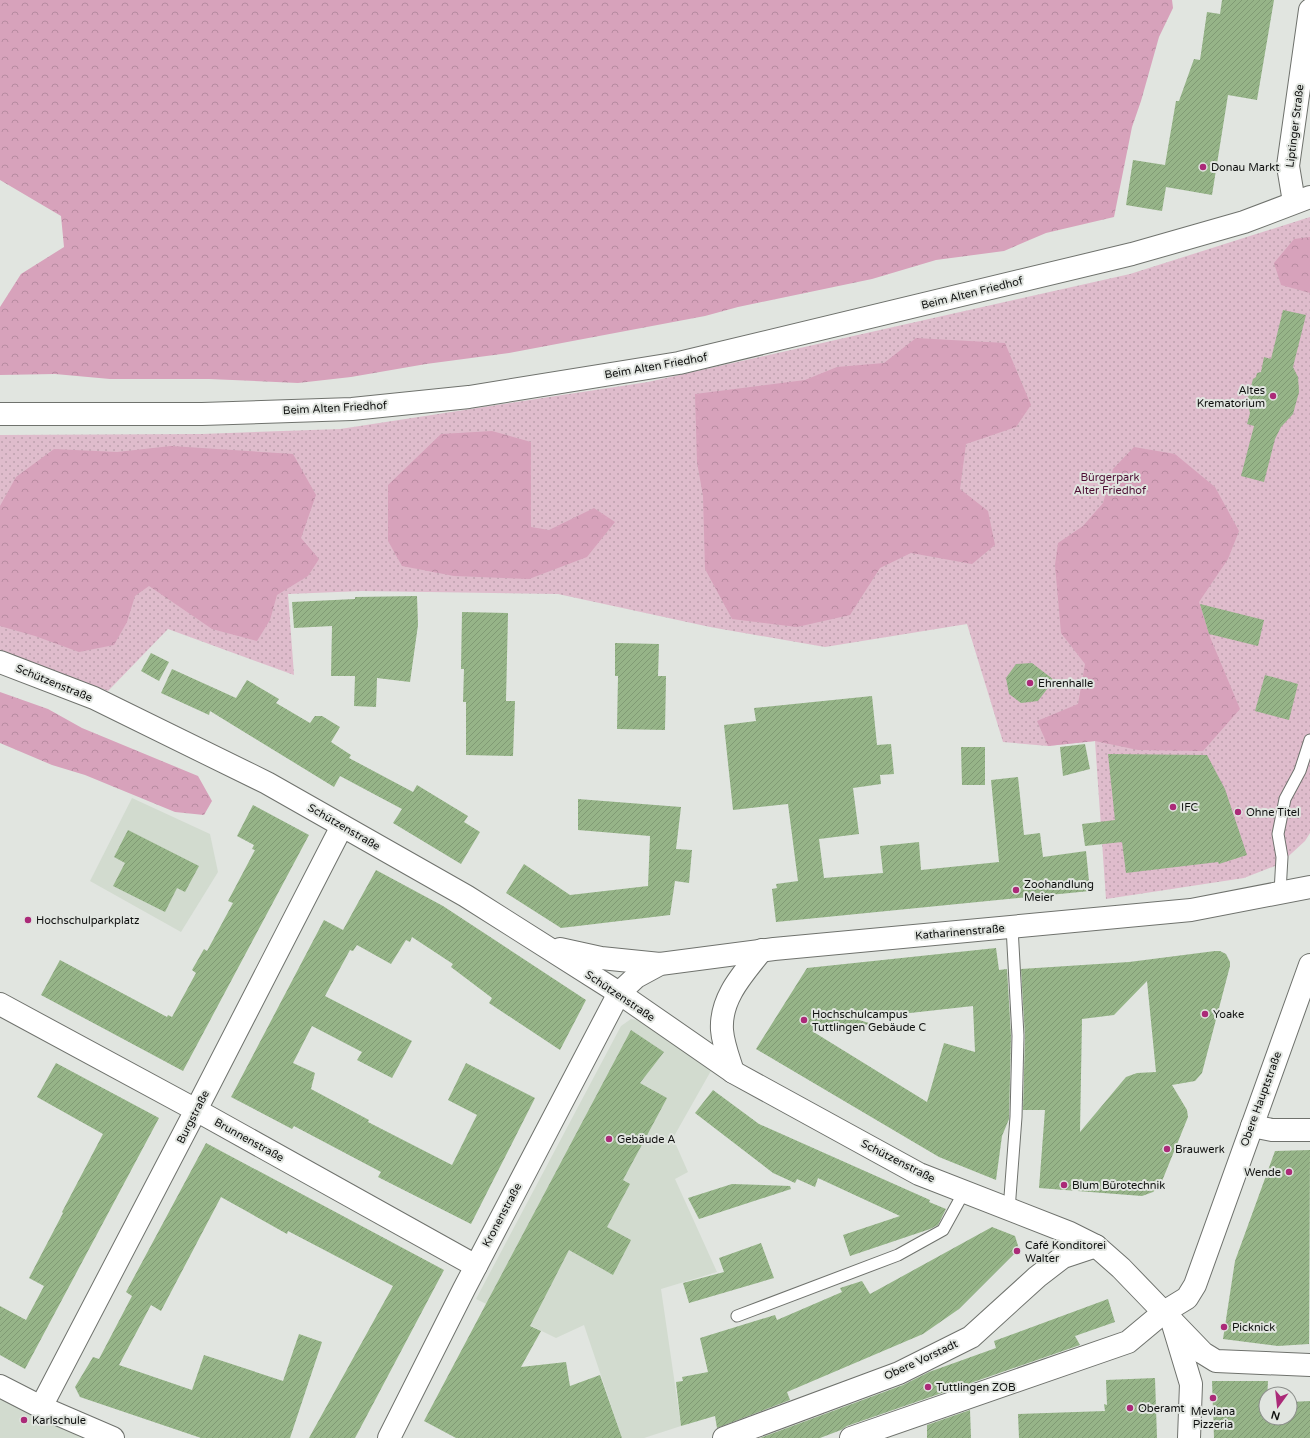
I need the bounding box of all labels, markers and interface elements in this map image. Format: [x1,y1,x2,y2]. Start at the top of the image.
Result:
street label: Liptinger Straße [1283,84,1307,168]
place label: Donau Markt [1211,161,1279,174]
marker: Donau Markt [1198,162,1208,172]
street label: Beim Alten Friedhof [920,274,1025,312]
street label: Beim Alten Friedhof [603,350,709,381]
place label: Altes Krematorium [1197,384,1265,410]
marker: Altes Krematorium [1268,391,1278,401]
street label: Beim Alten Friedhof [283,399,388,417]
park label: Bürgerpark Alter Friedhof [1074,471,1147,497]
street label: Schützenstraße [14,662,94,704]
place label: Ehrenhalle [1038,677,1093,690]
marker: Ehrenhalle [1025,678,1035,688]
street label: Schützenstraße [306,801,382,853]
place label: IFC [1181,801,1199,814]
marker: IFC [1168,802,1178,812]
place label: Ohne Titel [1246,806,1300,819]
marker: Ohne Titel [1233,807,1243,817]
place label: Zoohandlung Meier [1024,878,1094,904]
marker: Zoohandlung Meier [1011,885,1021,895]
place label: Hochschulparkplatz [36,914,140,927]
marker: Hochschulparkplatz [23,915,33,925]
street label: Katharinenstraße [915,922,1005,942]
street label: Schützenstraße [583,968,657,1024]
place label: Hochschulcampus Tuttlingen Gebäude C [812,1008,926,1034]
place label: Yoake [1213,1008,1244,1021]
marker: Yoake [1200,1009,1210,1019]
marker: Hochschulcampus Tuttlingen Gebäude C [799,1015,809,1025]
street label: Obere Hauptstraße [1238,1050,1284,1148]
street label: Burgstraße [174,1088,212,1146]
street label: Brunnenstraße [212,1116,286,1164]
place label: Gebäude A [617,1133,676,1146]
marker: Gebäude A [604,1134,614,1144]
street label: Schützenstraße [859,1137,937,1185]
place label: Brauwerk [1175,1143,1225,1156]
marker: Brauwerk [1162,1144,1172,1154]
place label: Wende [1244,1166,1281,1179]
marker: Wende [1284,1167,1294,1177]
place label: Blum Bürotechnik [1072,1179,1165,1192]
marker: Blum Bürotechnik [1059,1180,1069,1190]
street label: Kronenstraße [480,1181,524,1249]
place label: Café Konditorei Walter [1025,1239,1106,1265]
marker: Café Konditorei Walter [1012,1246,1022,1256]
place label: Picknick [1232,1321,1275,1334]
marker: Picknick [1219,1322,1229,1332]
street label: Obere Vorstadt [882,1337,960,1383]
place label: Tuttlingen ZOB [936,1381,1016,1394]
marker: Tuttlingen ZOB [923,1382,933,1392]
north arrow [1258,1386,1298,1426]
marker: Mevlana Pizzeria [1208,1393,1218,1403]
place label: Oberamt [1138,1402,1185,1415]
marker: Oberamt [1125,1403,1135,1413]
place label: Mevlana Pizzeria [1191,1405,1235,1431]
text: N [1270,1408,1281,1423]
place label: Karlschule [32,1414,86,1427]
marker: Karlschule [19,1415,29,1425]

